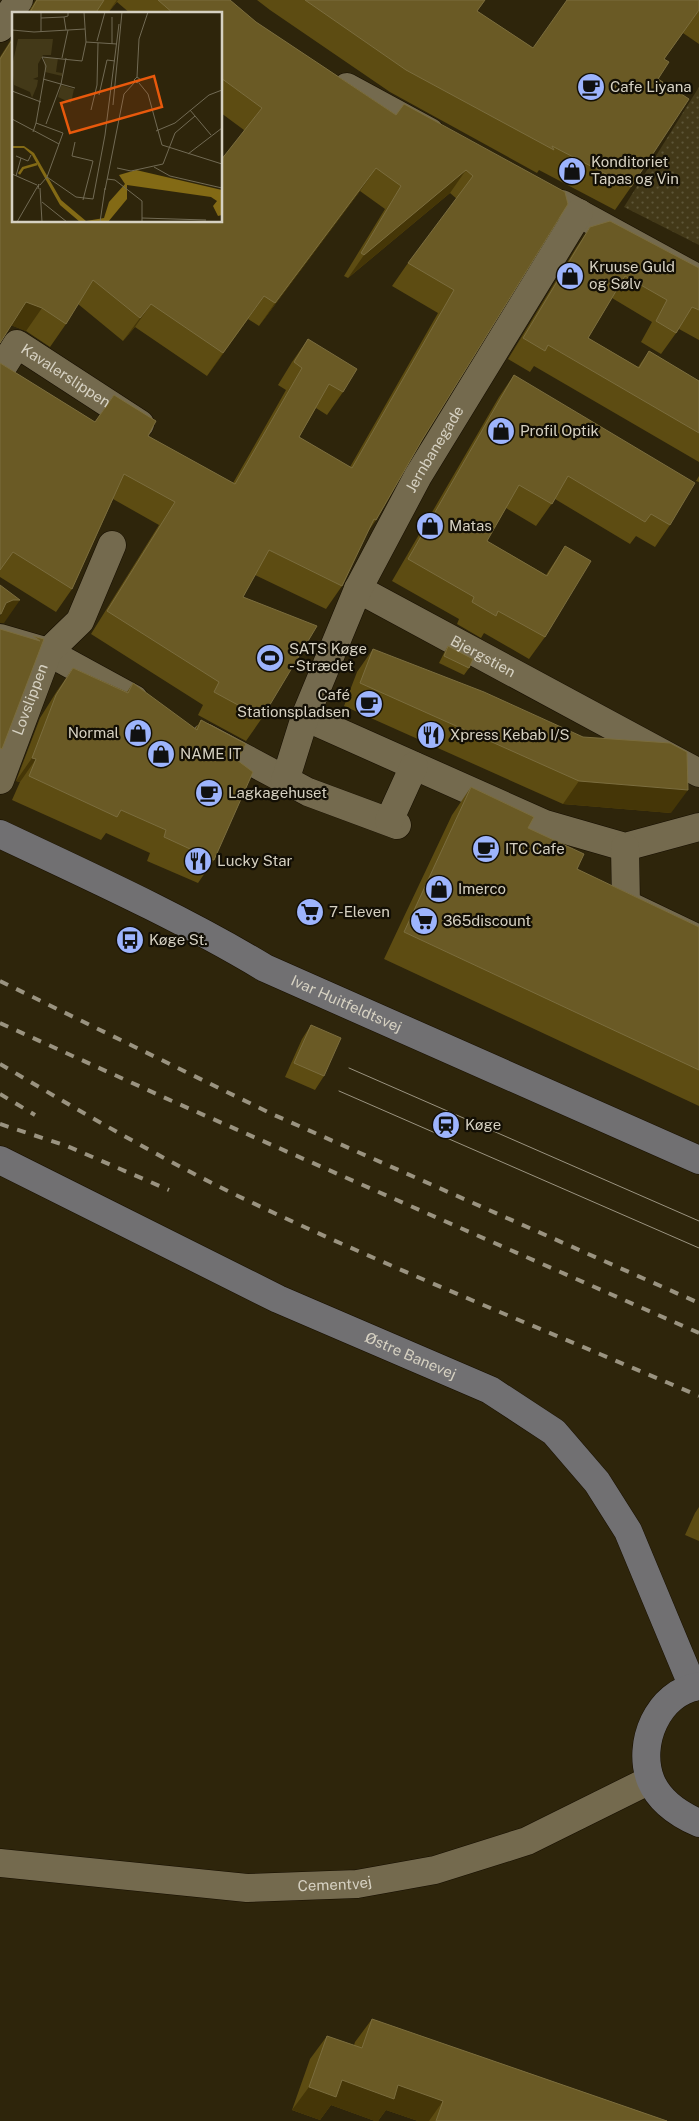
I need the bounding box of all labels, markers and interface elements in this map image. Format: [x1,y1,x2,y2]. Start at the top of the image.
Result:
inset map [12,12,222,222]
cafe icon: Cafe Liyana [576,72,606,102]
place label: Cafe Liyana [610,78,692,95]
place label: Konditoriet Tapas og Vin [591,153,679,187]
shop icon: Konditoriet Tapas og Vin [557,156,587,186]
place label: Kruuse Guld og Sølv [589,258,675,292]
shop icon: Kruuse Guld og Sølv [555,261,585,291]
street label: Kavalerslippen [18,340,114,411]
street label: Jernbanegade [402,403,467,495]
shop icon: Profil Optik [486,416,516,446]
place label: Profil Optik [520,422,599,439]
shop icon: Matas [415,511,445,541]
place label: Matas [449,517,492,534]
street label: Bjergstien [448,632,519,680]
place label: SATS Køge - Strædet [289,640,367,674]
sports icon: SATS Køge - Strædet [255,643,285,673]
street label: Lovslippen [9,661,51,737]
place label: Café Stationspladsen [237,686,350,720]
cafe icon: Café Stationspladsen [354,689,384,719]
shop icon: Normal [123,718,153,748]
restaurant icon: Xpress Kebab I/S [416,720,446,750]
place label: Normal [68,724,119,741]
place label: Xpress Kebab I/S [450,726,570,743]
shop icon: NAME IT [146,739,176,769]
place label: NAME IT [180,745,241,762]
cafe icon: Lagkagehuset [194,778,224,808]
place label: Lagkagehuset [228,784,327,801]
cafe icon: ITC Cafe [471,834,501,864]
place label: ITC Cafe [505,840,565,857]
restaurant icon: Lucky Star [183,846,213,876]
place label: Lucky Star [217,852,293,869]
shop icon: Imerco [424,874,454,904]
place label: Imerco [458,880,506,897]
supermarket icon: 7-Eleven [295,897,325,927]
place label: 7-Eleven [329,903,390,920]
supermarket icon: 365discount [409,906,439,936]
place label: 365discount [443,912,531,929]
bus stop icon: Køge St. [115,925,145,955]
place label: Køge St. [149,931,208,948]
street label: Ivar Huitfeldtsvej [288,972,405,1035]
station icon: Køge [431,1110,461,1140]
place label: Køge [465,1116,501,1133]
street label: Østre Banevej [363,1328,459,1382]
street label: Cementvej [297,1873,373,1894]

